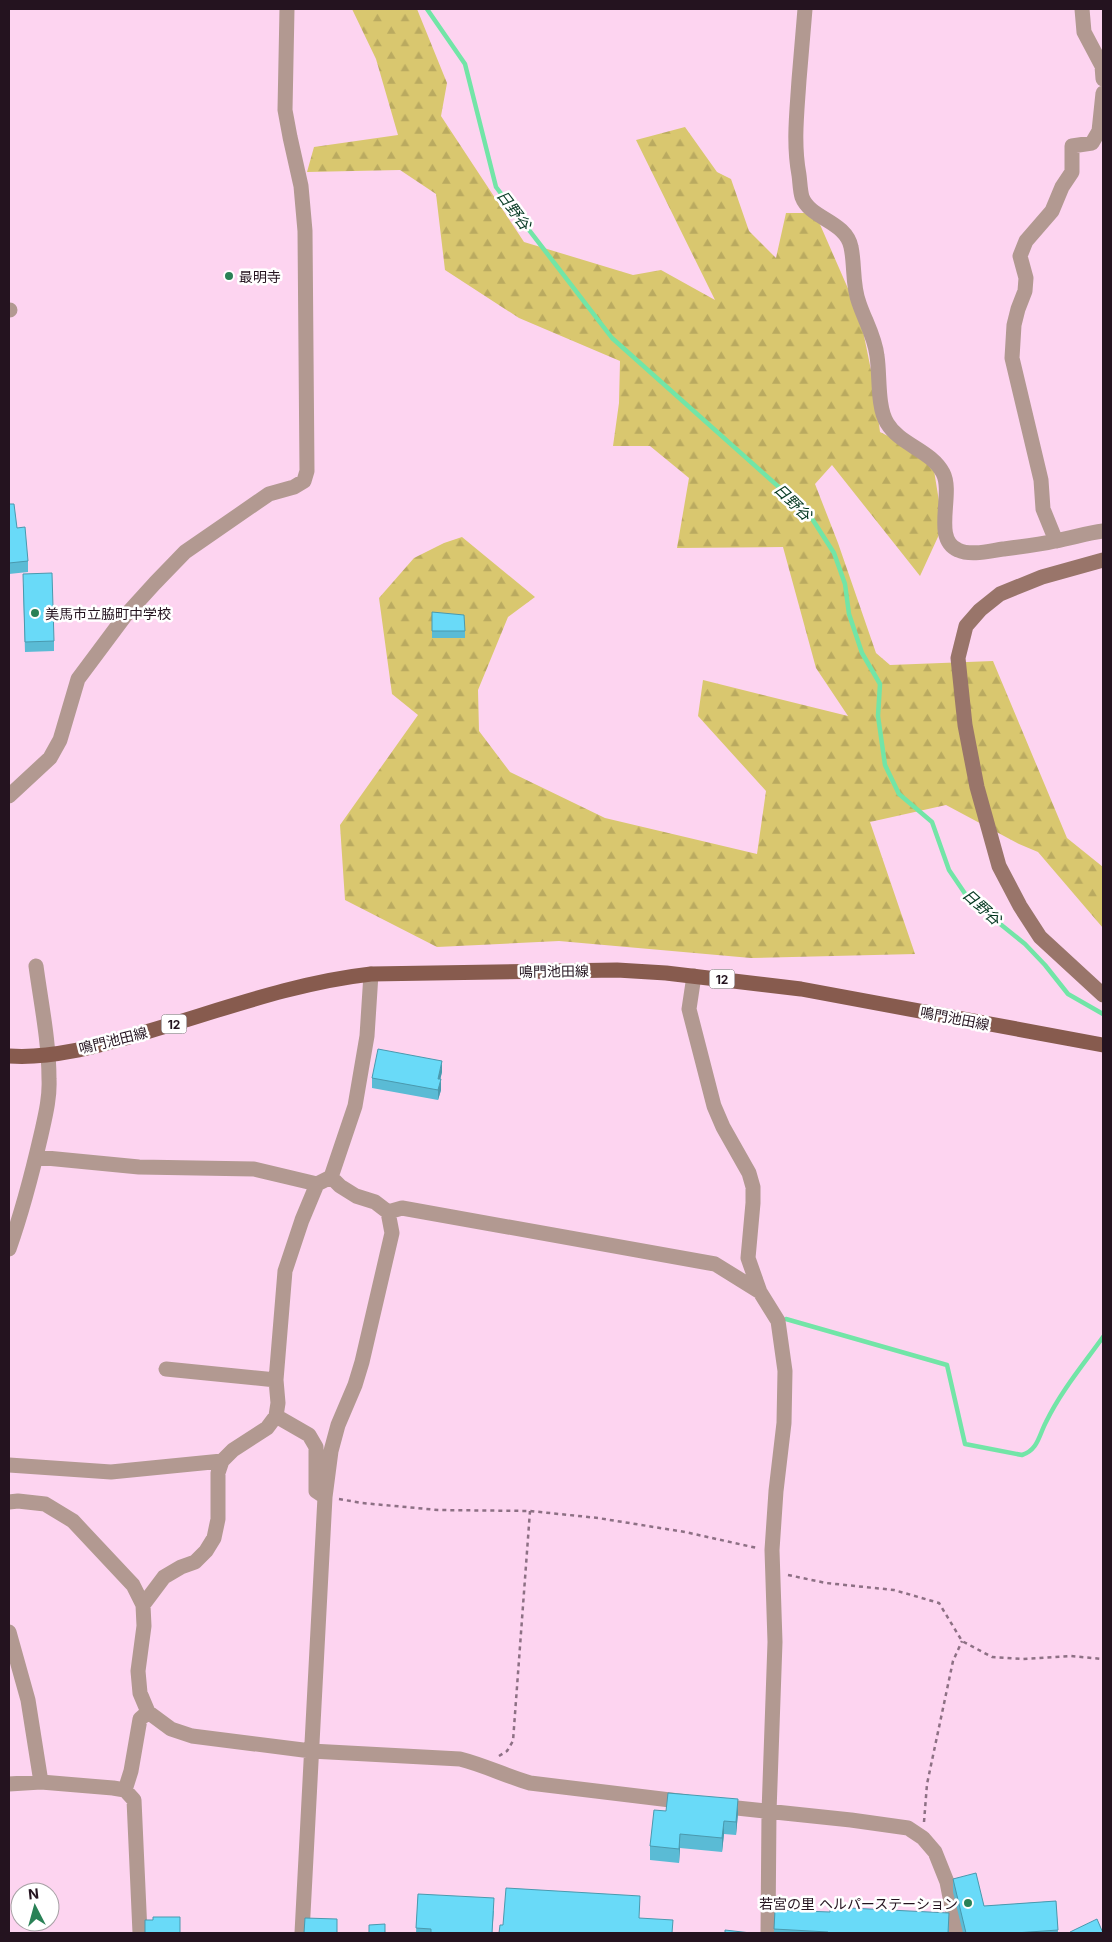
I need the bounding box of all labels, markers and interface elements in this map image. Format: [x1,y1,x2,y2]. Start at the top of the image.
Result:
water label: 日野谷 [493,186,536,235]
place label: 最明寺 [239,268,281,285]
marker: 最明寺 [223,270,235,282]
water label: 日野谷 [770,480,817,526]
place label: 美馬市立脇町中学校 [45,605,171,622]
marker: 美馬市立脇町中学校 [29,607,41,619]
water label: 日野谷 [959,885,1007,930]
street label: 鳴門池田線 [519,962,589,980]
road number: 12 [710,970,734,989]
street label: 鳴門池田線 [919,1003,991,1033]
road number: 12 [162,1014,186,1034]
street label: 鳴門池田線 [77,1023,149,1057]
north arrow [10,1882,60,1932]
text: N [27,1885,40,1903]
place label: 若宮の里 ヘルパーステーション [759,1895,958,1912]
marker: 若宮の里 ヘルパーステーション [962,1897,974,1909]

